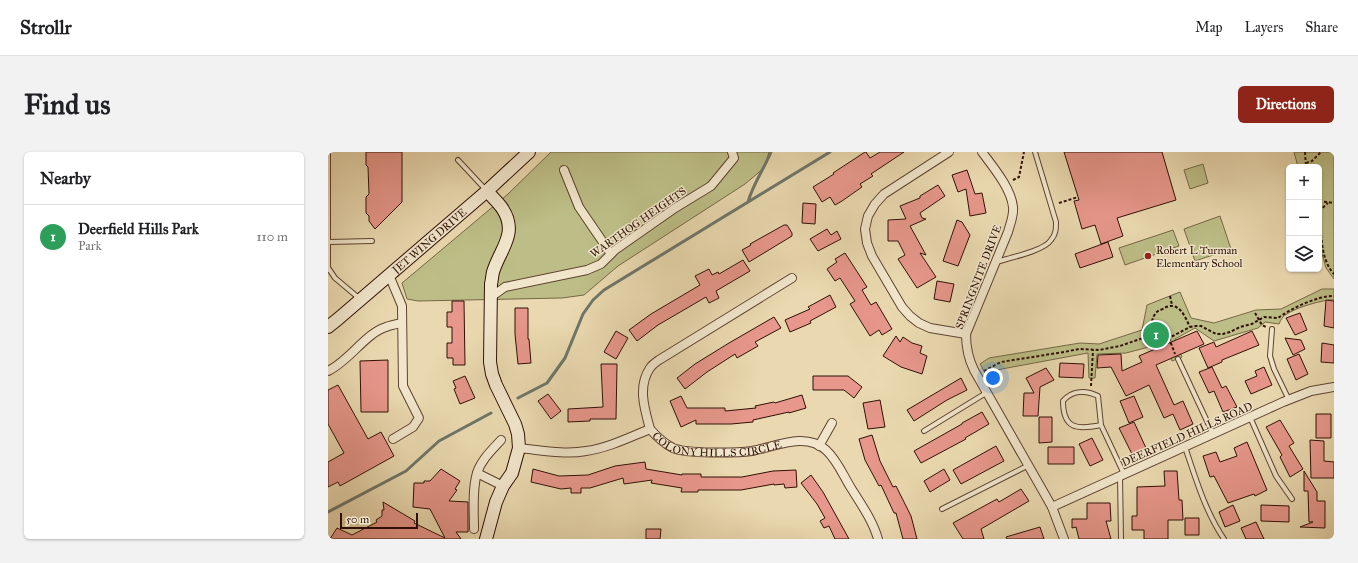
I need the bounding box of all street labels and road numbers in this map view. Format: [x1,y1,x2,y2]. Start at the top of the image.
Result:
street label: WARTHOG HEIGHTS [588,184,689,260]
street label: JET WING DRIVE [389,206,469,278]
street label: SPRINGNITE DRIVE [953,223,1004,331]
street label: DEERFIELD HILLS ROAD [1120,400,1255,469]
street label: COLONY HILLS CIRCLE [649,429,783,460]

